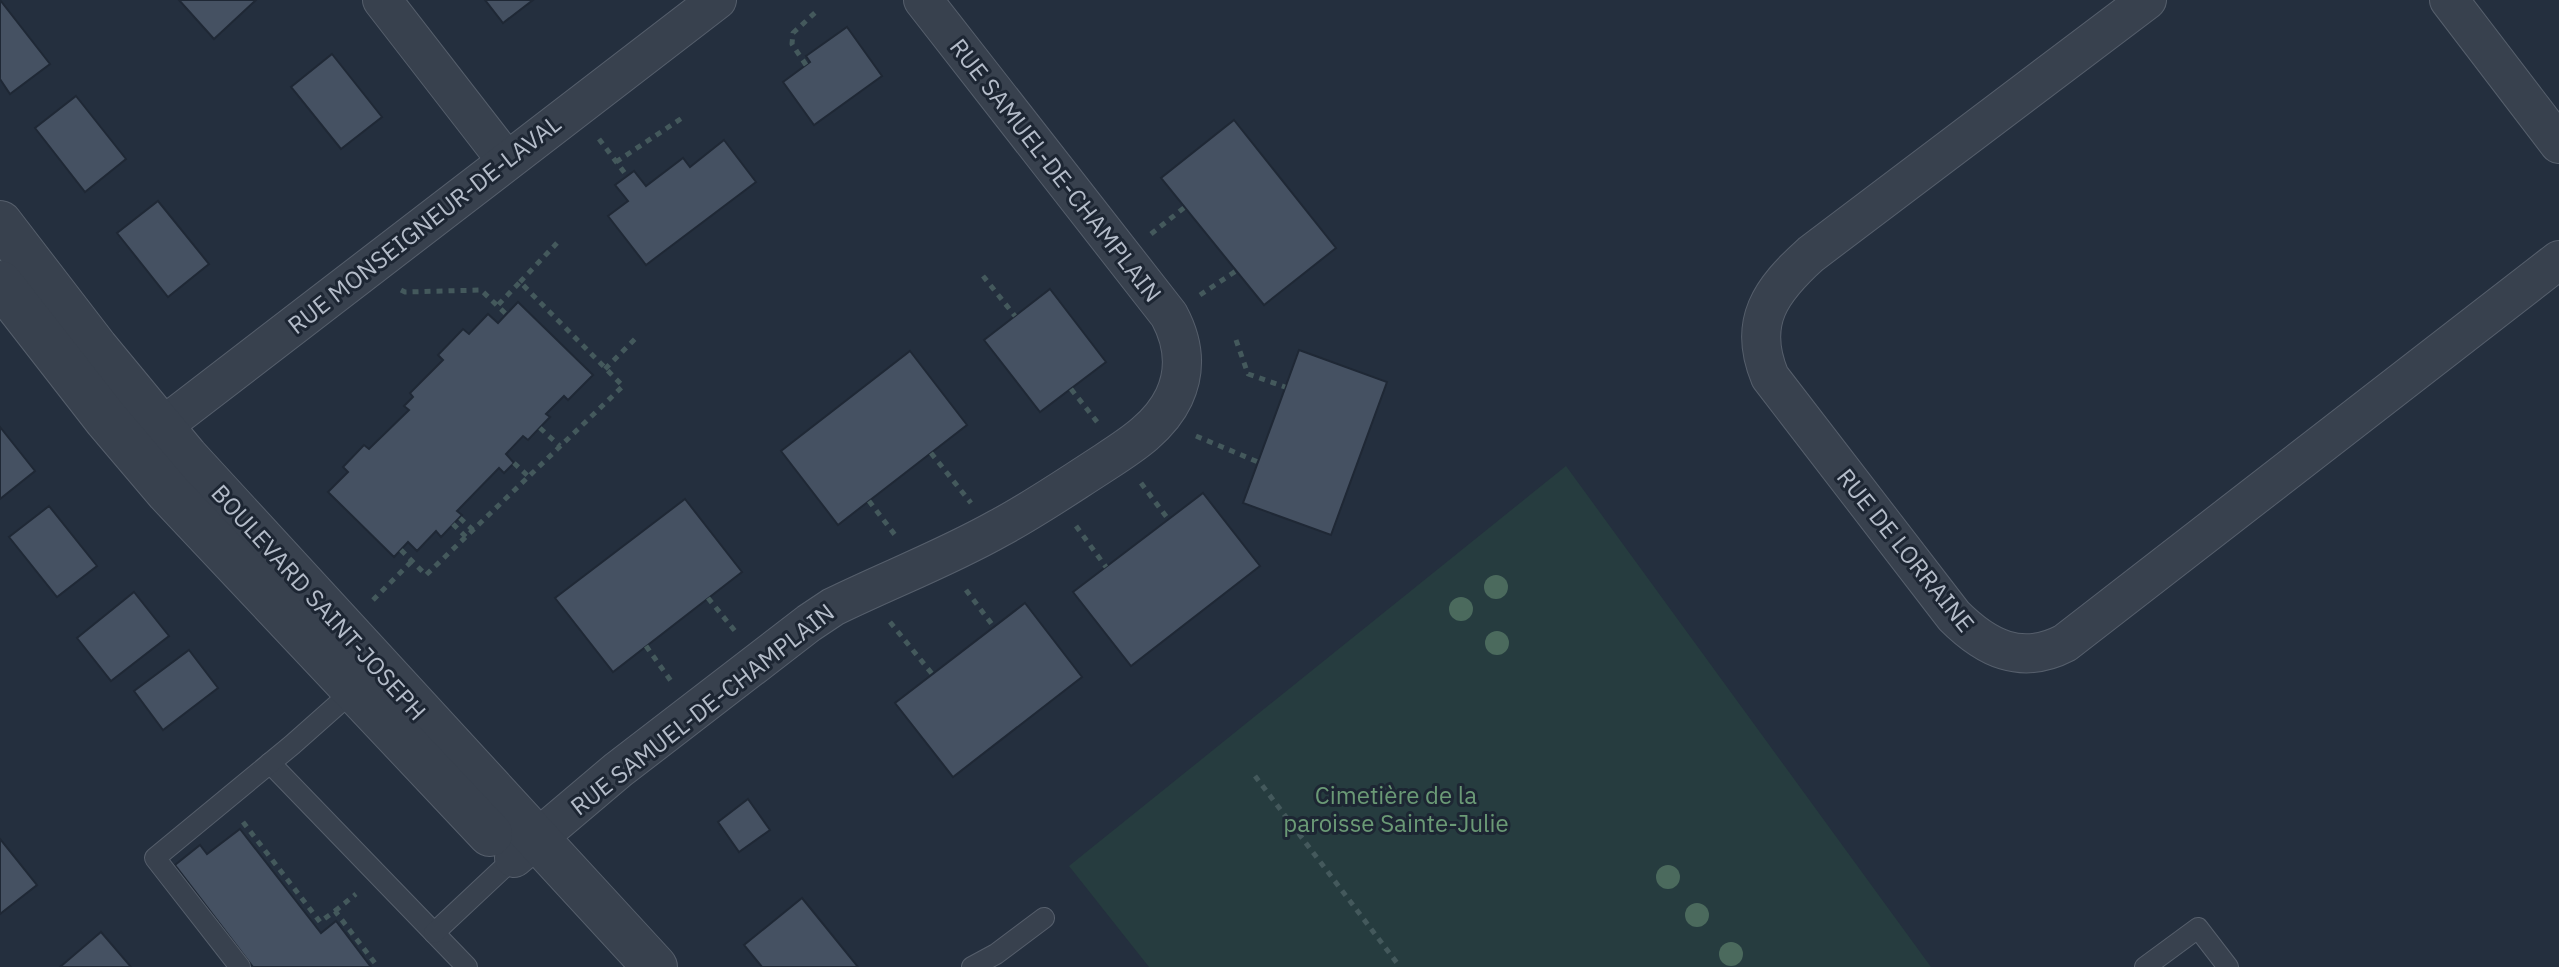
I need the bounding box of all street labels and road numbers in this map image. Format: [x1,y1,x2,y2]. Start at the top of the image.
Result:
street label: RUE SAMUEL-DE-CHAMPLAIN [943,32,1169,308]
street label: RUE MONSEIGNEUR-DE-LAVAL [281,107,567,341]
street label: RUE DE LORRAINE [1830,462,1982,638]
street label: BOULEVARD SAINT-JOSEPH [204,477,434,727]
street label: RUE SAMUEL-DE-CHAMPLAIN [564,596,840,822]

